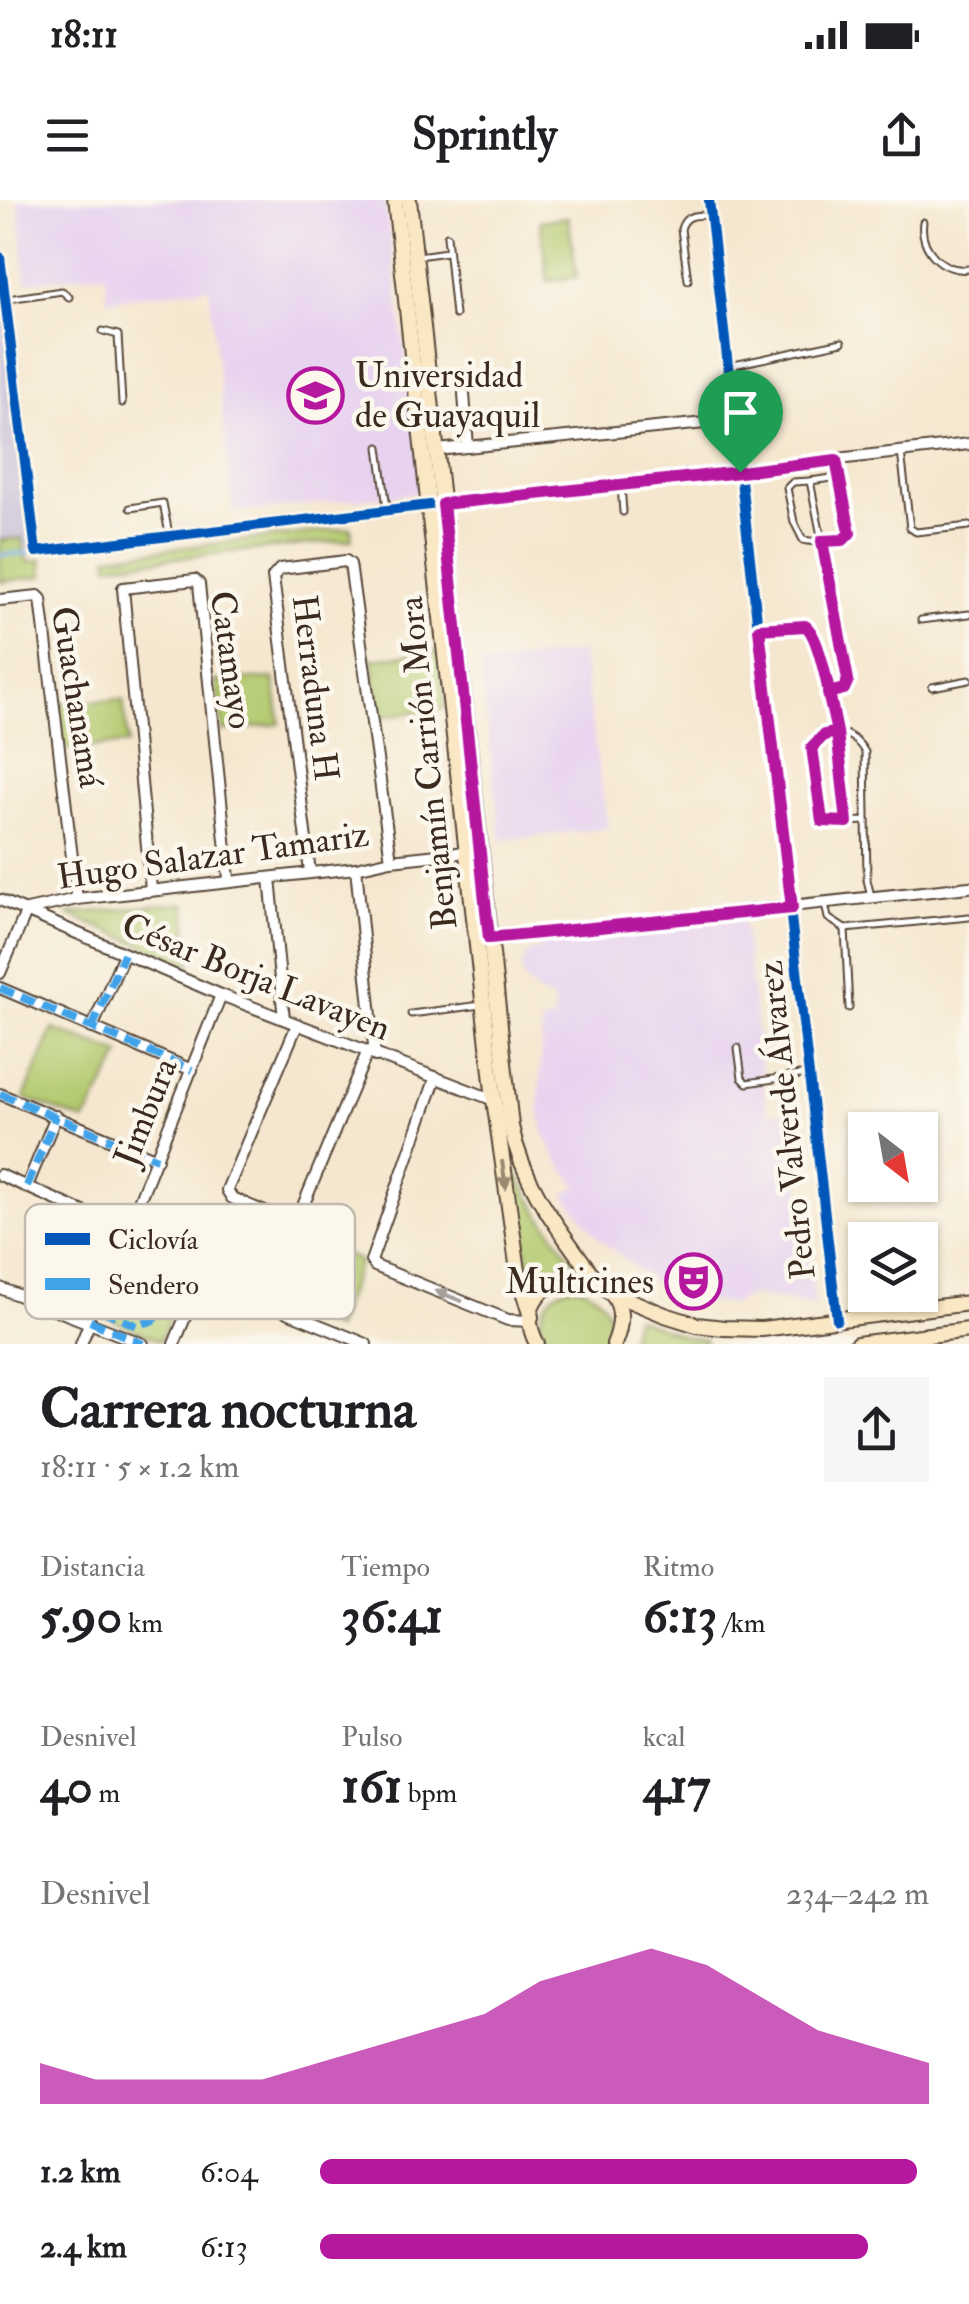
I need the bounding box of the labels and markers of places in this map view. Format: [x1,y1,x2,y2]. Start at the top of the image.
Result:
place label: Universidad de Guayaquil [355,354,540,438]
school or university icon: Universidad de Guayaquil [286,366,346,426]
pin [698,370,783,473]
theatre icon: Multicines [663,1252,723,1312]
place label: Multicines [505,1260,654,1304]

